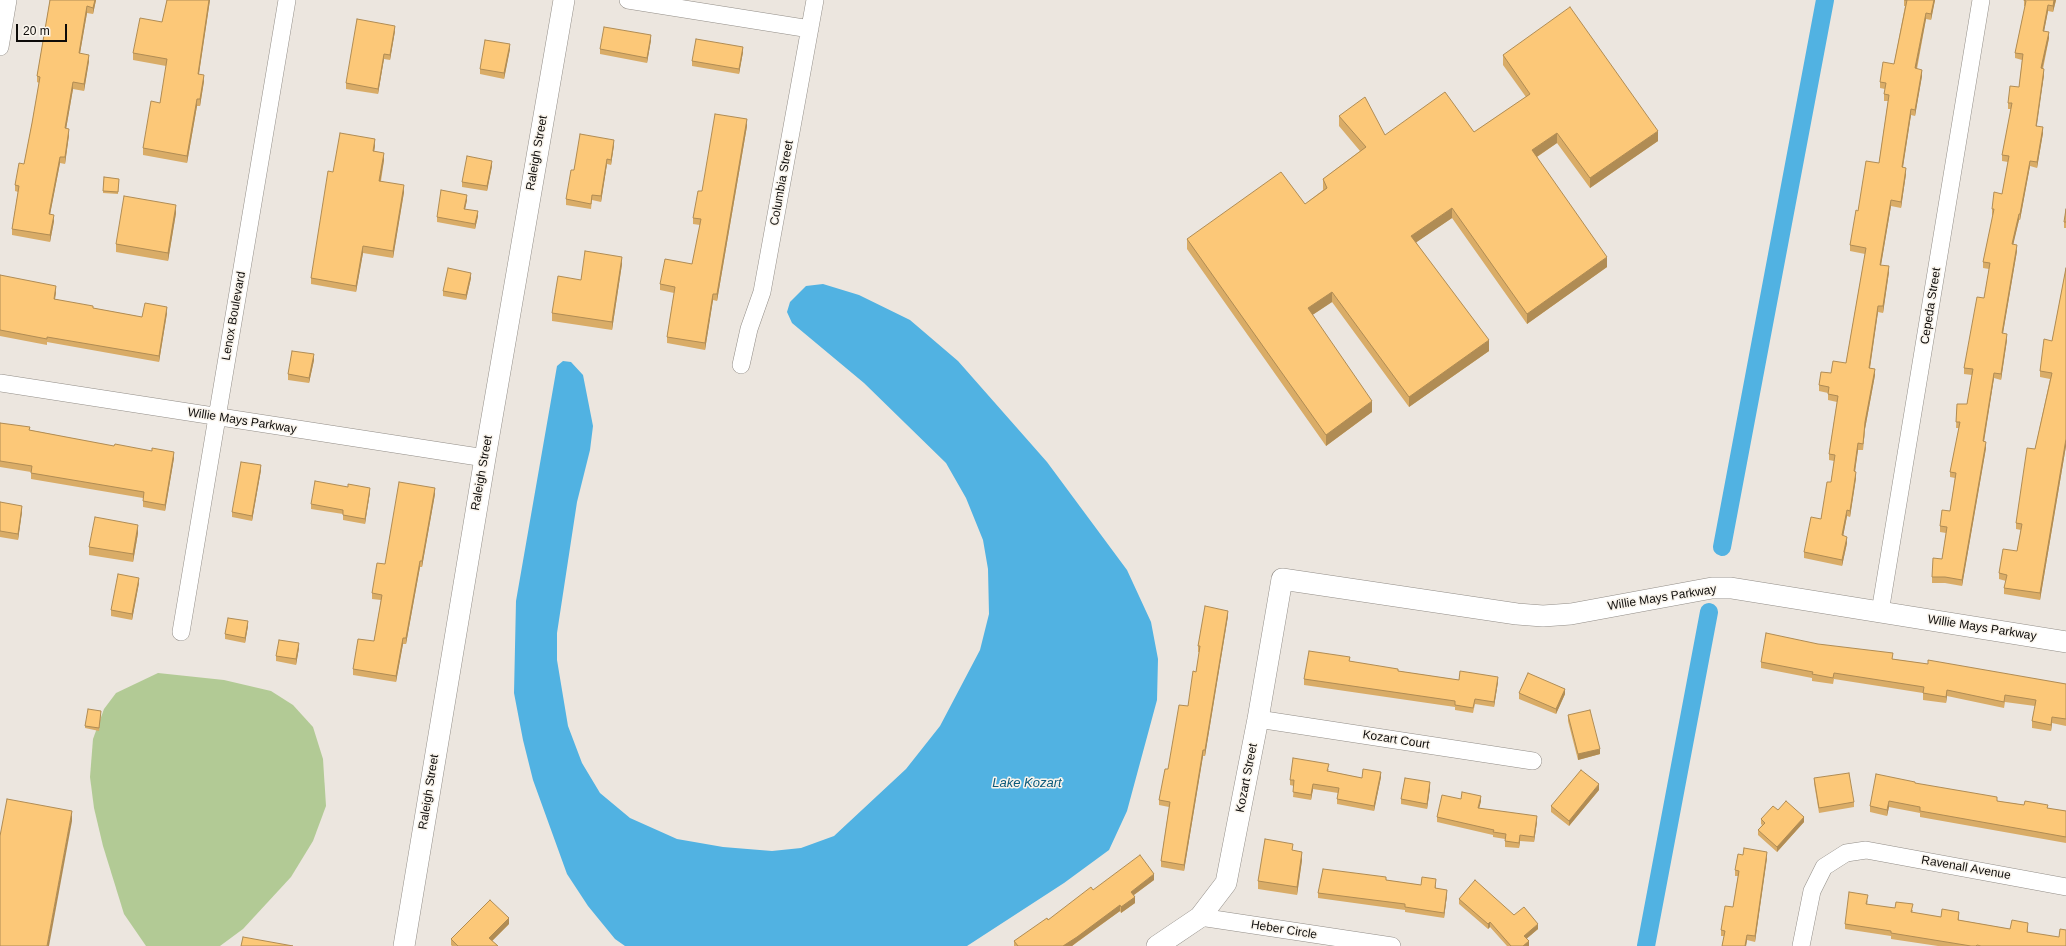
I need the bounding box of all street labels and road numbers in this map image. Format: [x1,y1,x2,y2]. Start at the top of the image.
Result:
street label: Raleigh Street [523,114,551,192]
street label: Columbia Street [767,139,797,227]
street label: Cepeda Street [1918,267,1944,345]
street label: Lenox Boulevard [219,270,249,362]
street label: Willie Mays Parkway [187,405,297,437]
street label: Raleigh Street [468,434,496,512]
street label: Willie Mays Parkway [1607,582,1717,614]
street label: Willie Mays Parkway [1927,612,2037,644]
street label: Kozart Court [1362,728,1430,752]
street label: Kozart Street [1233,742,1261,814]
street label: Raleigh Street [416,753,442,831]
street label: Ravenall Avenue [1920,853,2012,883]
street label: Heber Circle [1250,918,1318,942]

